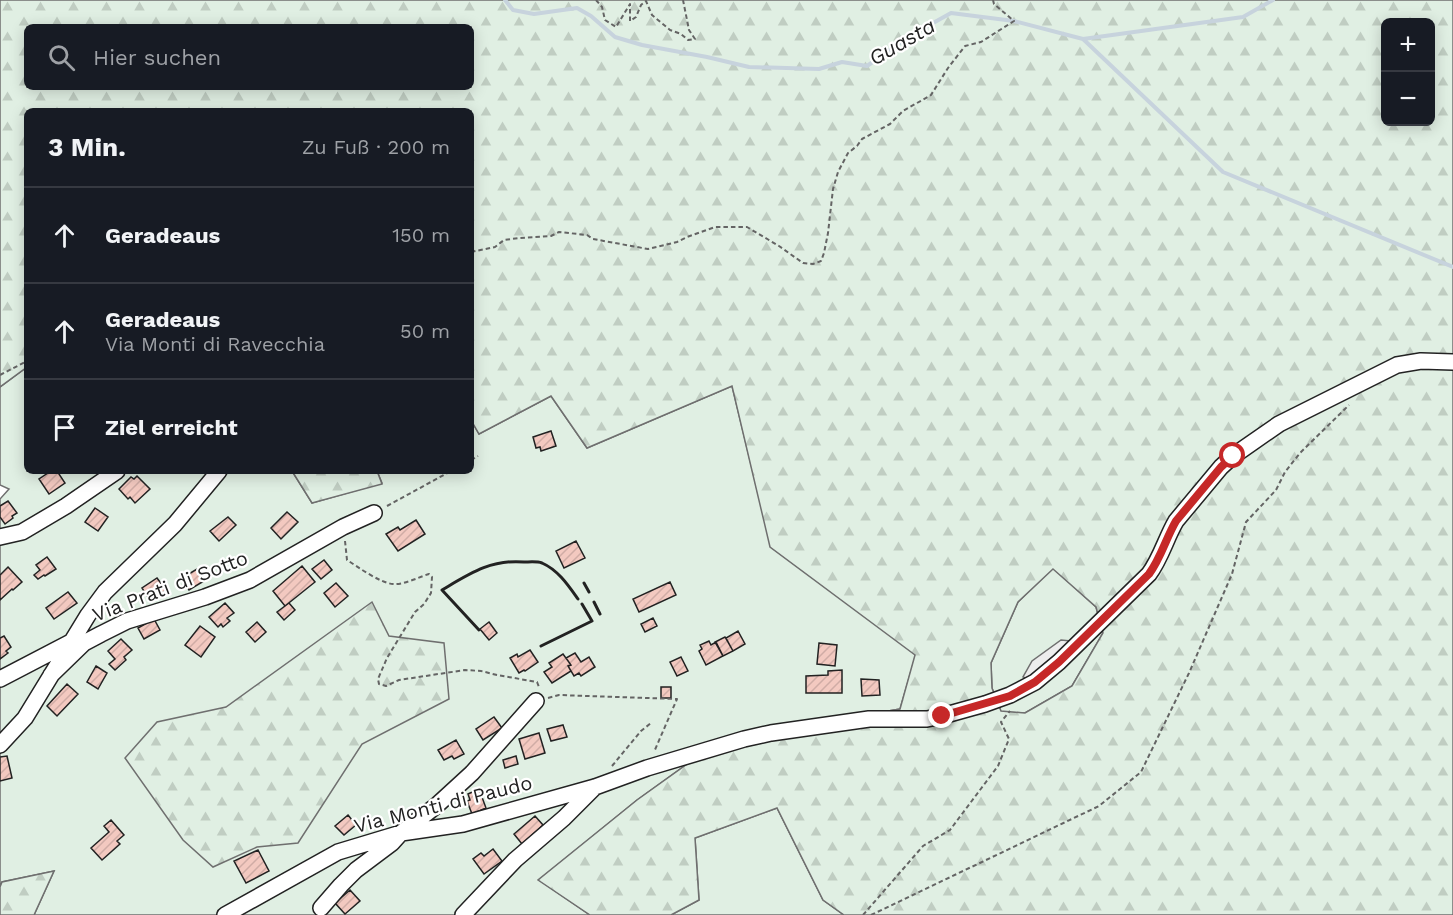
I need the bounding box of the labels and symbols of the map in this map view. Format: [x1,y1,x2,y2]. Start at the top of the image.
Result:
water label: Guasta [864,13,939,70]
route start [1219,442,1245,468]
street label: Via Prati di Sotto [89,545,251,627]
route end [928,702,954,728]
street label: Via Monti di Paudo [351,770,535,838]

